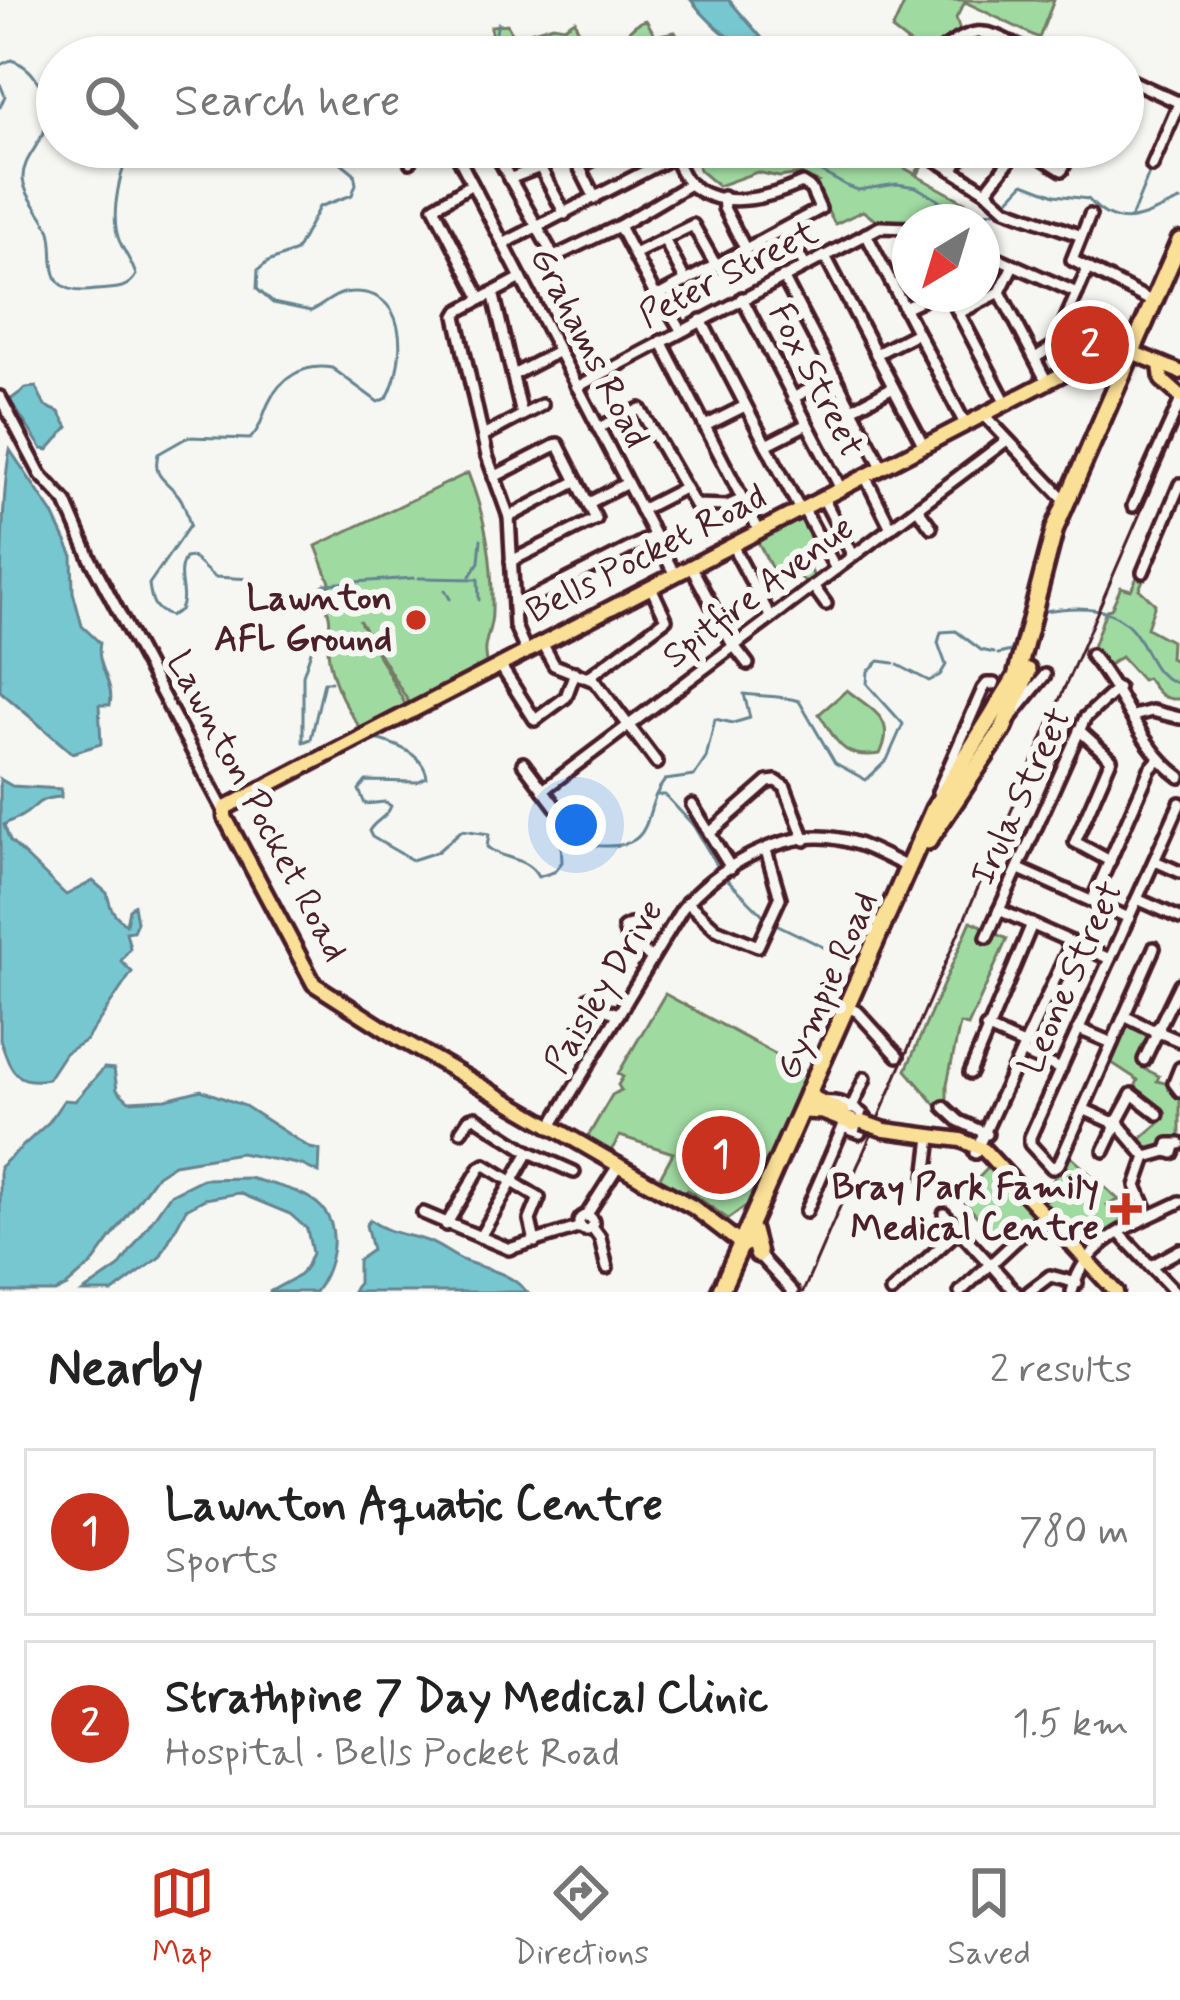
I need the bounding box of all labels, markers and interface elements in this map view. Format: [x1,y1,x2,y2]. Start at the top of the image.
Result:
search box [36,36,1144,168]
icon: search [78,69,144,135]
text: Search here [174,73,401,132]
north arrow [892,204,1000,312]
street label: Peter Street [632,210,826,340]
street label: Grahams Road [517,239,659,457]
street label: Fox Street [756,296,874,466]
pin: 2 [1051,300,1129,390]
street label: Bells Pocket Road [519,474,775,636]
street label: Spitfire Avenue [654,505,864,681]
place label: Lawnton AFL Ground [214,576,392,664]
marker: Lawnton AFL Ground [403,607,429,633]
street label: Lawnton Pocket Road [154,644,358,970]
street label: Irula Street [960,701,1084,893]
your location [546,795,606,855]
street label: Leone Street [1009,874,1135,1082]
street label: Gympie Road [766,885,890,1087]
street label: Paisley Drive [535,891,675,1083]
pin: 1 [682,1110,760,1200]
place label: Bray Park Family Medical Centre [832,1165,1099,1253]
marker: Bray Park Family Medical Centre [1110,1193,1142,1225]
text: Nearby [48,1337,203,1403]
text: 2 results [990,1345,1132,1396]
text: Lawnton Aquatic Centre [165,1477,663,1536]
text: 1 [81,1507,99,1558]
text: 780 m [1019,1507,1129,1558]
text: Sports [165,1536,278,1587]
text: Strathpine 7 Day Medical Clinic [165,1669,768,1728]
text: 2 [80,1699,100,1750]
text: 1.5 km [1013,1699,1129,1750]
text: Hospital · Bells Pocket Road [165,1728,620,1779]
tab: Map [149,1860,215,1976]
tab: Directions [513,1860,649,1976]
tab: Saved [947,1860,1031,1976]

